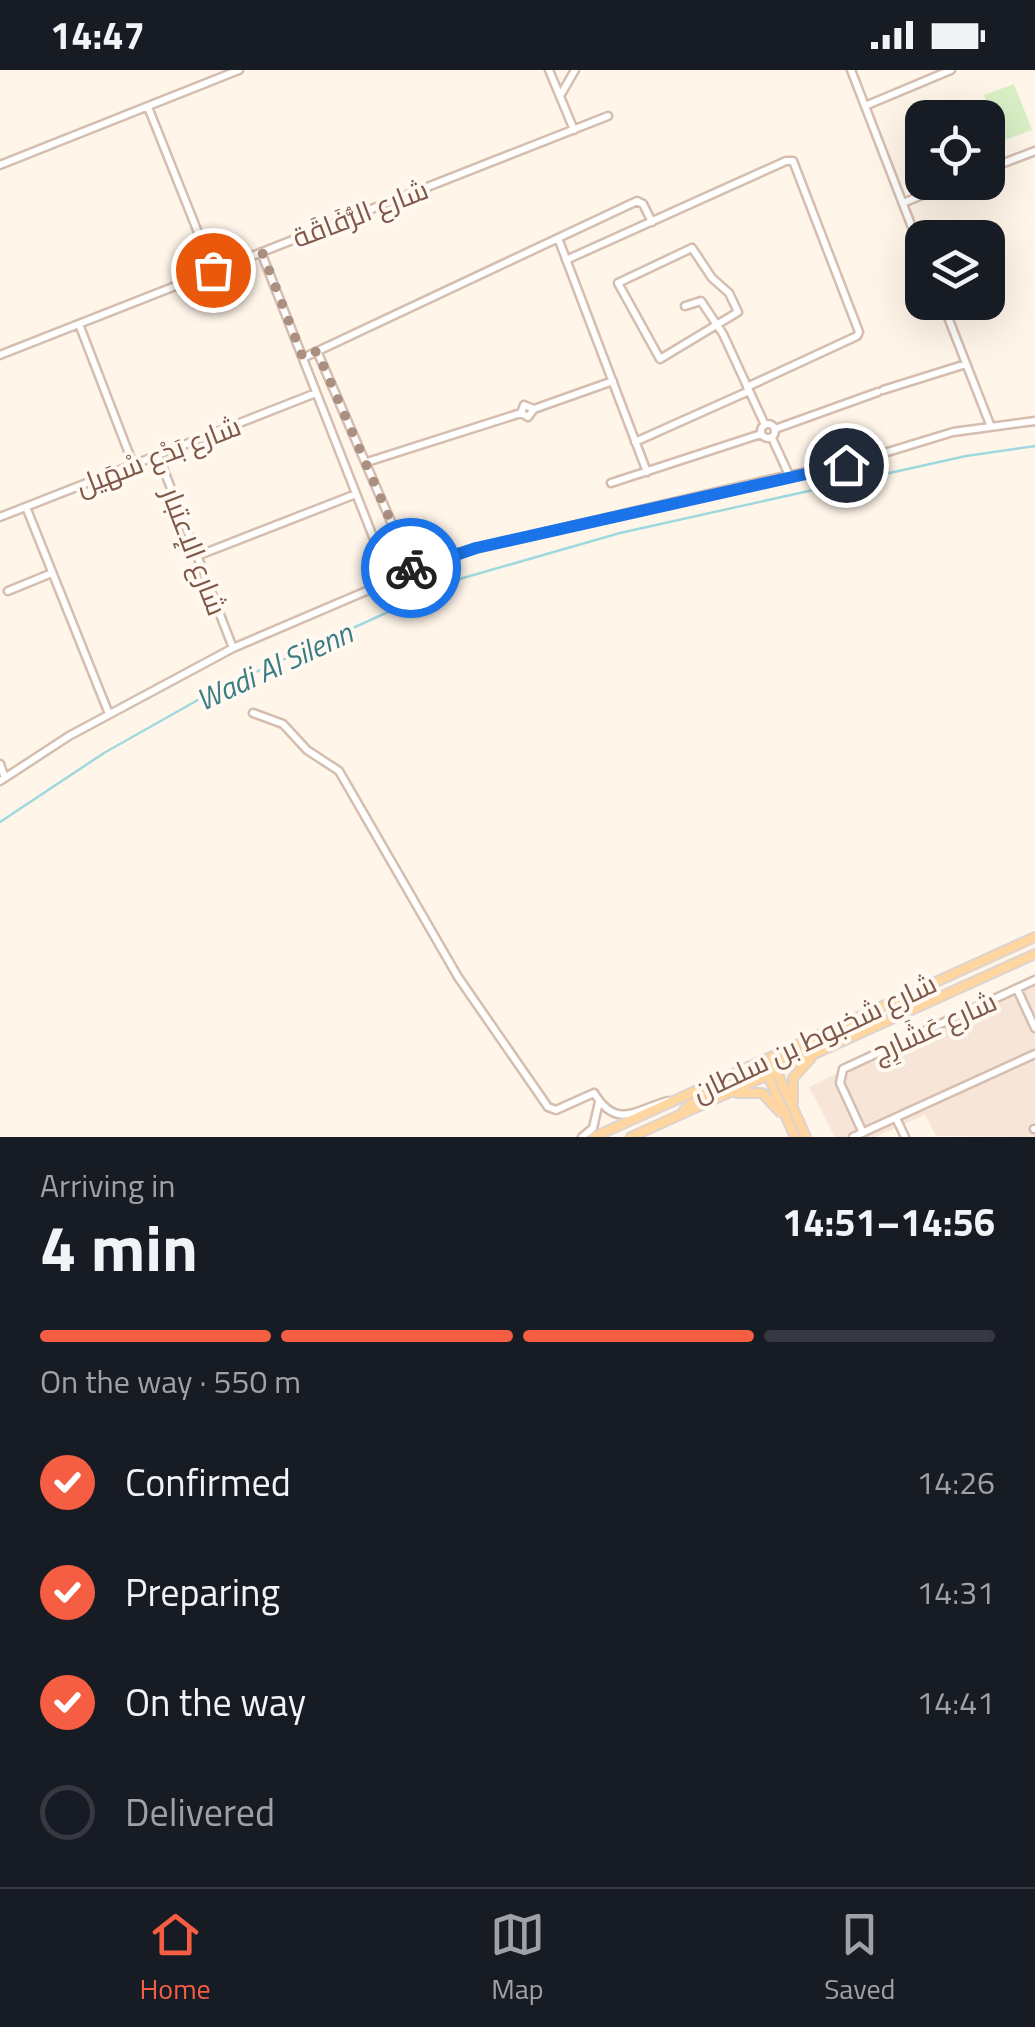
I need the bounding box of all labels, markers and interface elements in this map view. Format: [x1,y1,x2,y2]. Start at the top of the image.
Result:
text: 14:47 [50,6,145,64]
map controls [905,100,1005,320]
button: locate [905,100,1005,200]
street label: شارع الرُّفَاقَة [286,167,434,259]
button: layers [905,220,1005,320]
pin [171,228,256,313]
icon: bag [186,243,241,298]
street label: شارع بَدْع سْهَيل [69,404,247,506]
pin [804,423,889,508]
icon: home [819,438,874,493]
street label: شارع الإعتبار [150,479,239,622]
courier [361,518,461,618]
icon: bike [384,541,439,596]
water label: Wadi Al Silenn [188,609,361,722]
street label: شارع شخبوط بن سلطان [685,961,943,1113]
street label: شارع عَشَارِج [865,979,1003,1073]
text: Arriving in [40,1161,176,1209]
text: 14:51–14:56 [782,1193,995,1251]
text: 4 min [40,1197,198,1296]
text: On the way · 550 m [40,1357,301,1405]
text: Confirmed [125,1453,291,1511]
icon: check [40,1455,95,1510]
text: 14:26 [916,1458,995,1506]
text: Preparing [125,1563,280,1621]
icon: check [40,1565,95,1620]
text: 14:31 [916,1568,995,1616]
text: On the way [125,1673,306,1731]
icon: check [40,1675,95,1730]
text: 14:41 [916,1678,995,1726]
text: Delivered [125,1783,275,1841]
tab: Home [140,1907,211,2010]
tab: Map [490,1907,545,2010]
tab: Saved [824,1907,895,2010]

